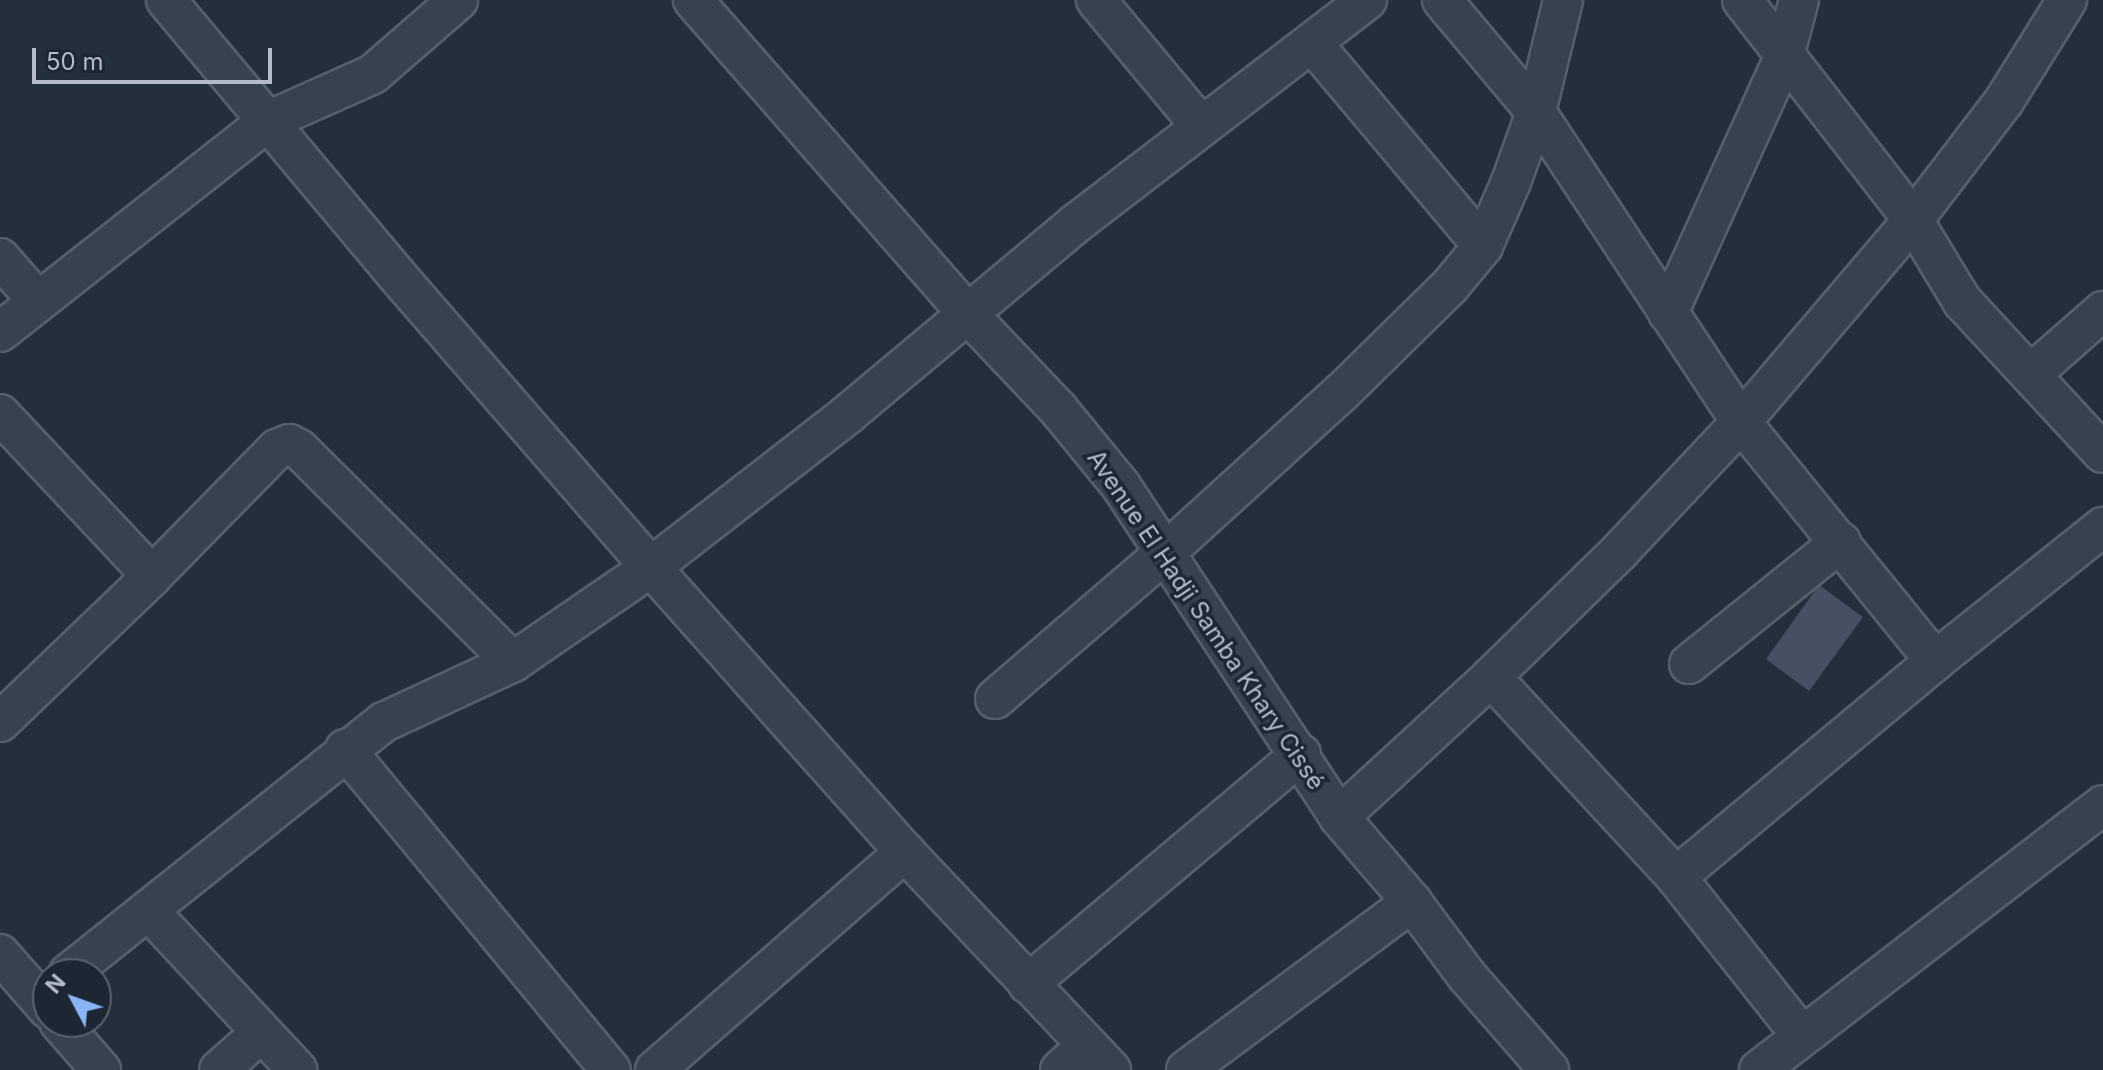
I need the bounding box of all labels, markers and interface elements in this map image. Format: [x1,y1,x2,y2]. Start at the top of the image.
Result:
scale bar [36,32,276,82]
text: 50 m [46,47,104,76]
street label: Avenue El Hadji Samba Khary Cissé [1081,445,1331,795]
north arrow [32,958,112,1038]
text: N [40,969,71,998]

